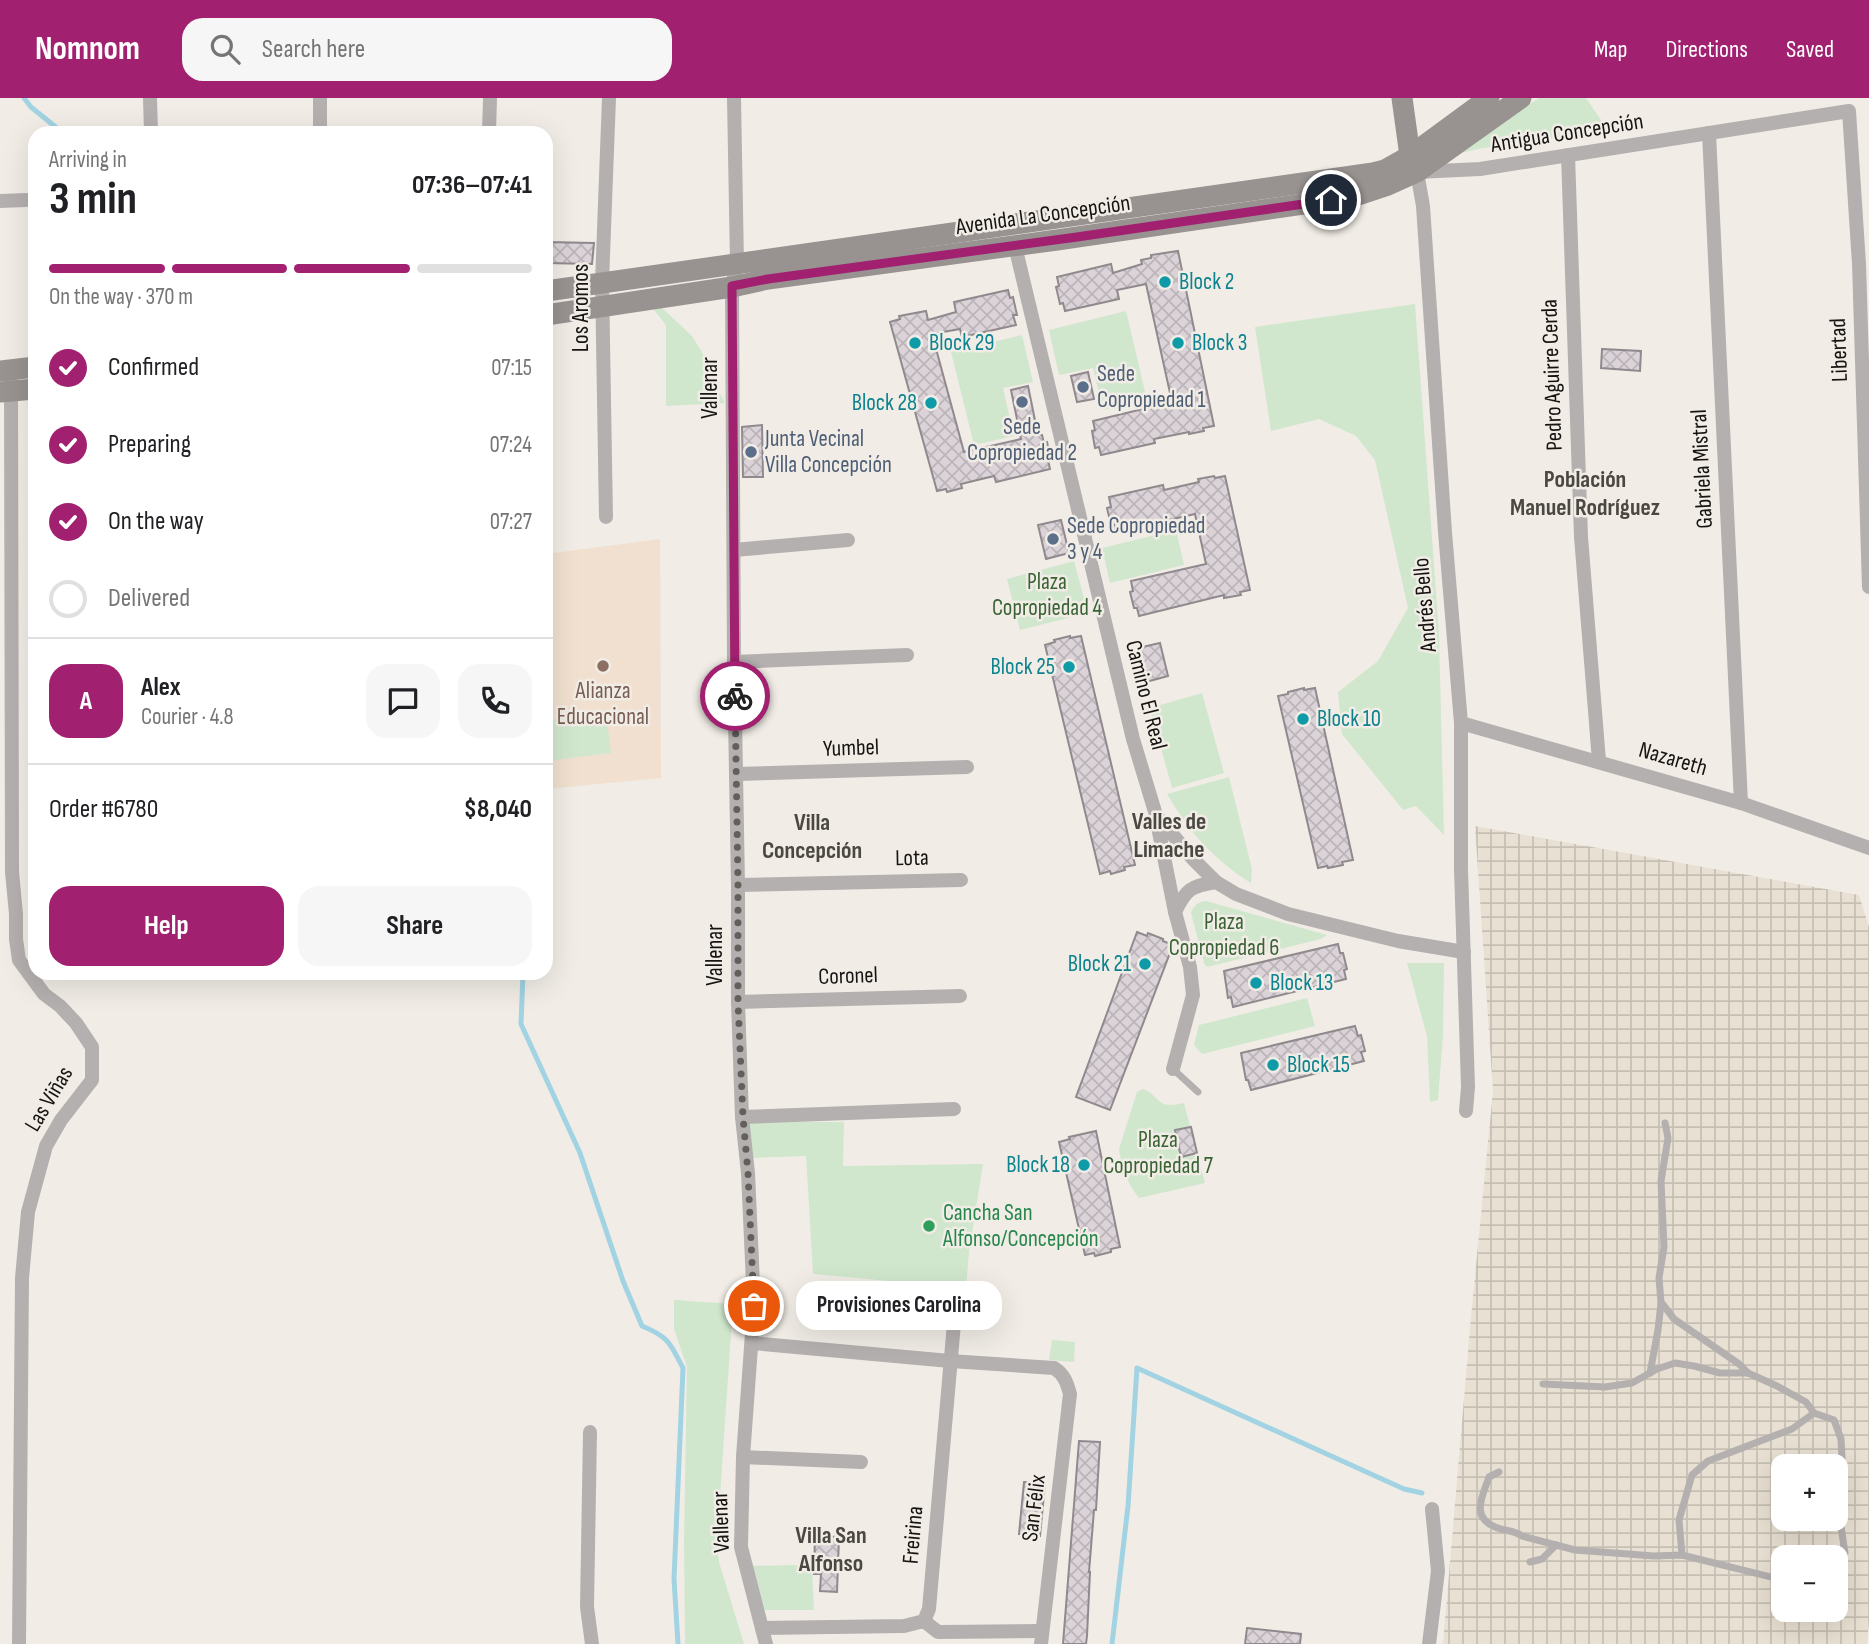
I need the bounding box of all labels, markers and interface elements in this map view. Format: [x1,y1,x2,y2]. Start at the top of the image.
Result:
search box [182,18,672,81]
text: Nomnom [35,29,140,69]
icon: search [206,30,244,68]
text: Search here [262,34,365,65]
text: Map [1594,35,1627,64]
text: Directions [1665,35,1748,64]
text: Saved [1786,35,1834,64]
street label: Antigua Concepción [1488,107,1645,159]
text: Arriving in [49,146,127,174]
text: 07:36–07:41 [412,170,532,201]
pin [1301,170,1361,230]
text: 3 min [49,172,137,227]
icon: home [1312,181,1350,219]
street label: Avenida La Concepción [953,189,1132,241]
street label: Los Aromos [567,264,595,352]
place label: Block 2 [1179,268,1234,296]
marker: Block 2 [1157,274,1173,290]
text: On the way · 370 m [49,283,193,311]
street label: Pedro Aguirre Cerda [1535,299,1569,451]
street label: Libertad [1824,318,1854,382]
place label: Block 29 [929,329,994,357]
place label: Block 3 [1192,329,1247,357]
marker: Block 29 [907,335,923,351]
marker: Block 3 [1170,335,1186,351]
icon: check [49,349,87,387]
text: Confirmed [108,352,199,383]
text: 07:15 [491,354,532,382]
street label: Vallenar [696,357,724,419]
place label: Sede Copropiedad 1 [1097,360,1206,414]
marker: Sede Copropiedad 1 [1075,379,1091,395]
place label: Block 28 [852,389,917,417]
marker: Sede Copropiedad 2 [1014,394,1030,410]
marker: Block 28 [923,395,939,411]
street label: Gabriela Mistral [1685,409,1719,529]
place label: Sede Copropiedad 2 [967,413,1077,467]
place label: Junta Vecinal Villa Concepción [764,425,892,479]
icon: check [49,426,87,464]
text: Preparing [108,429,191,460]
text: 07:24 [489,431,532,459]
marker: Junta Vecinal Villa Concepción [743,444,759,460]
district label: Población Manuel Rodríguez [1510,465,1660,522]
icon: check [49,503,87,541]
text: On the way [108,506,204,537]
text: 07:27 [490,508,532,536]
place label: Sede Copropiedad 3 y 4 [1067,512,1205,566]
marker: Sede Copropiedad 3 y 4 [1045,531,1061,547]
street label: Andrés Bello [1407,557,1443,654]
park label: Plaza Copropiedad 4 [992,568,1102,622]
text: Delivered [108,583,190,614]
street label: Camino El Real [1119,637,1173,753]
place label: Block 25 [991,653,1055,681]
marker: Alianza Educacional [595,658,611,674]
marker: Block 25 [1061,659,1077,675]
courier [700,661,770,731]
button: chat [366,664,440,738]
button: phone [458,664,532,738]
text: Alex [141,672,181,703]
place label: Alianza Educacional [557,677,649,731]
icon: bike [716,677,754,715]
text: A [80,686,92,717]
text: Courier · 4.8 [141,703,234,731]
place label: Block 10 [1317,705,1381,733]
marker: Block 10 [1295,711,1311,727]
street label: Yumbel [822,733,880,763]
street label: Nazareth [1636,736,1710,782]
text: Order #6780 [49,794,158,825]
text: $8,040 [464,794,532,825]
district label: Valles de Limache [1132,807,1206,864]
district label: Villa Concepción [762,808,862,865]
street label: Lota [895,844,929,872]
button: Help [49,886,284,966]
button: Share [298,886,532,966]
park label: Plaza Copropiedad 6 [1169,908,1279,962]
street label: Vallenar [701,924,729,986]
place label: Block 21 [1068,950,1131,978]
marker: Block 21 [1137,956,1153,972]
street label: Coronel [818,961,878,991]
place label: Block 13 [1270,969,1333,997]
marker: Block 13 [1248,975,1264,991]
place label: Block 15 [1287,1051,1350,1079]
marker: Block 15 [1265,1057,1281,1073]
street label: Las Viñas [19,1061,79,1137]
park label: Plaza Copropiedad 7 [1103,1126,1213,1180]
place label: Block 18 [1006,1151,1070,1179]
marker: Block 18 [1076,1157,1092,1173]
place label: Cancha San Alfonso/Concepción [942,1199,1099,1253]
marker: Cancha San Alfonso/Concepción [921,1218,937,1234]
pin [724,1276,784,1336]
callout: Provisiones Carolina [796,1282,1002,1330]
icon: bag [735,1287,773,1325]
text: Provisiones Carolina [817,1291,981,1319]
map controls [1771,1454,1848,1622]
button: + [1771,1454,1848,1531]
street label: San Félix [1016,1472,1052,1543]
street label: Vallenar [706,1490,736,1553]
street label: Freirina [897,1505,929,1565]
district label: Villa San Alfonso [795,1521,867,1578]
button: − [1771,1545,1848,1622]

